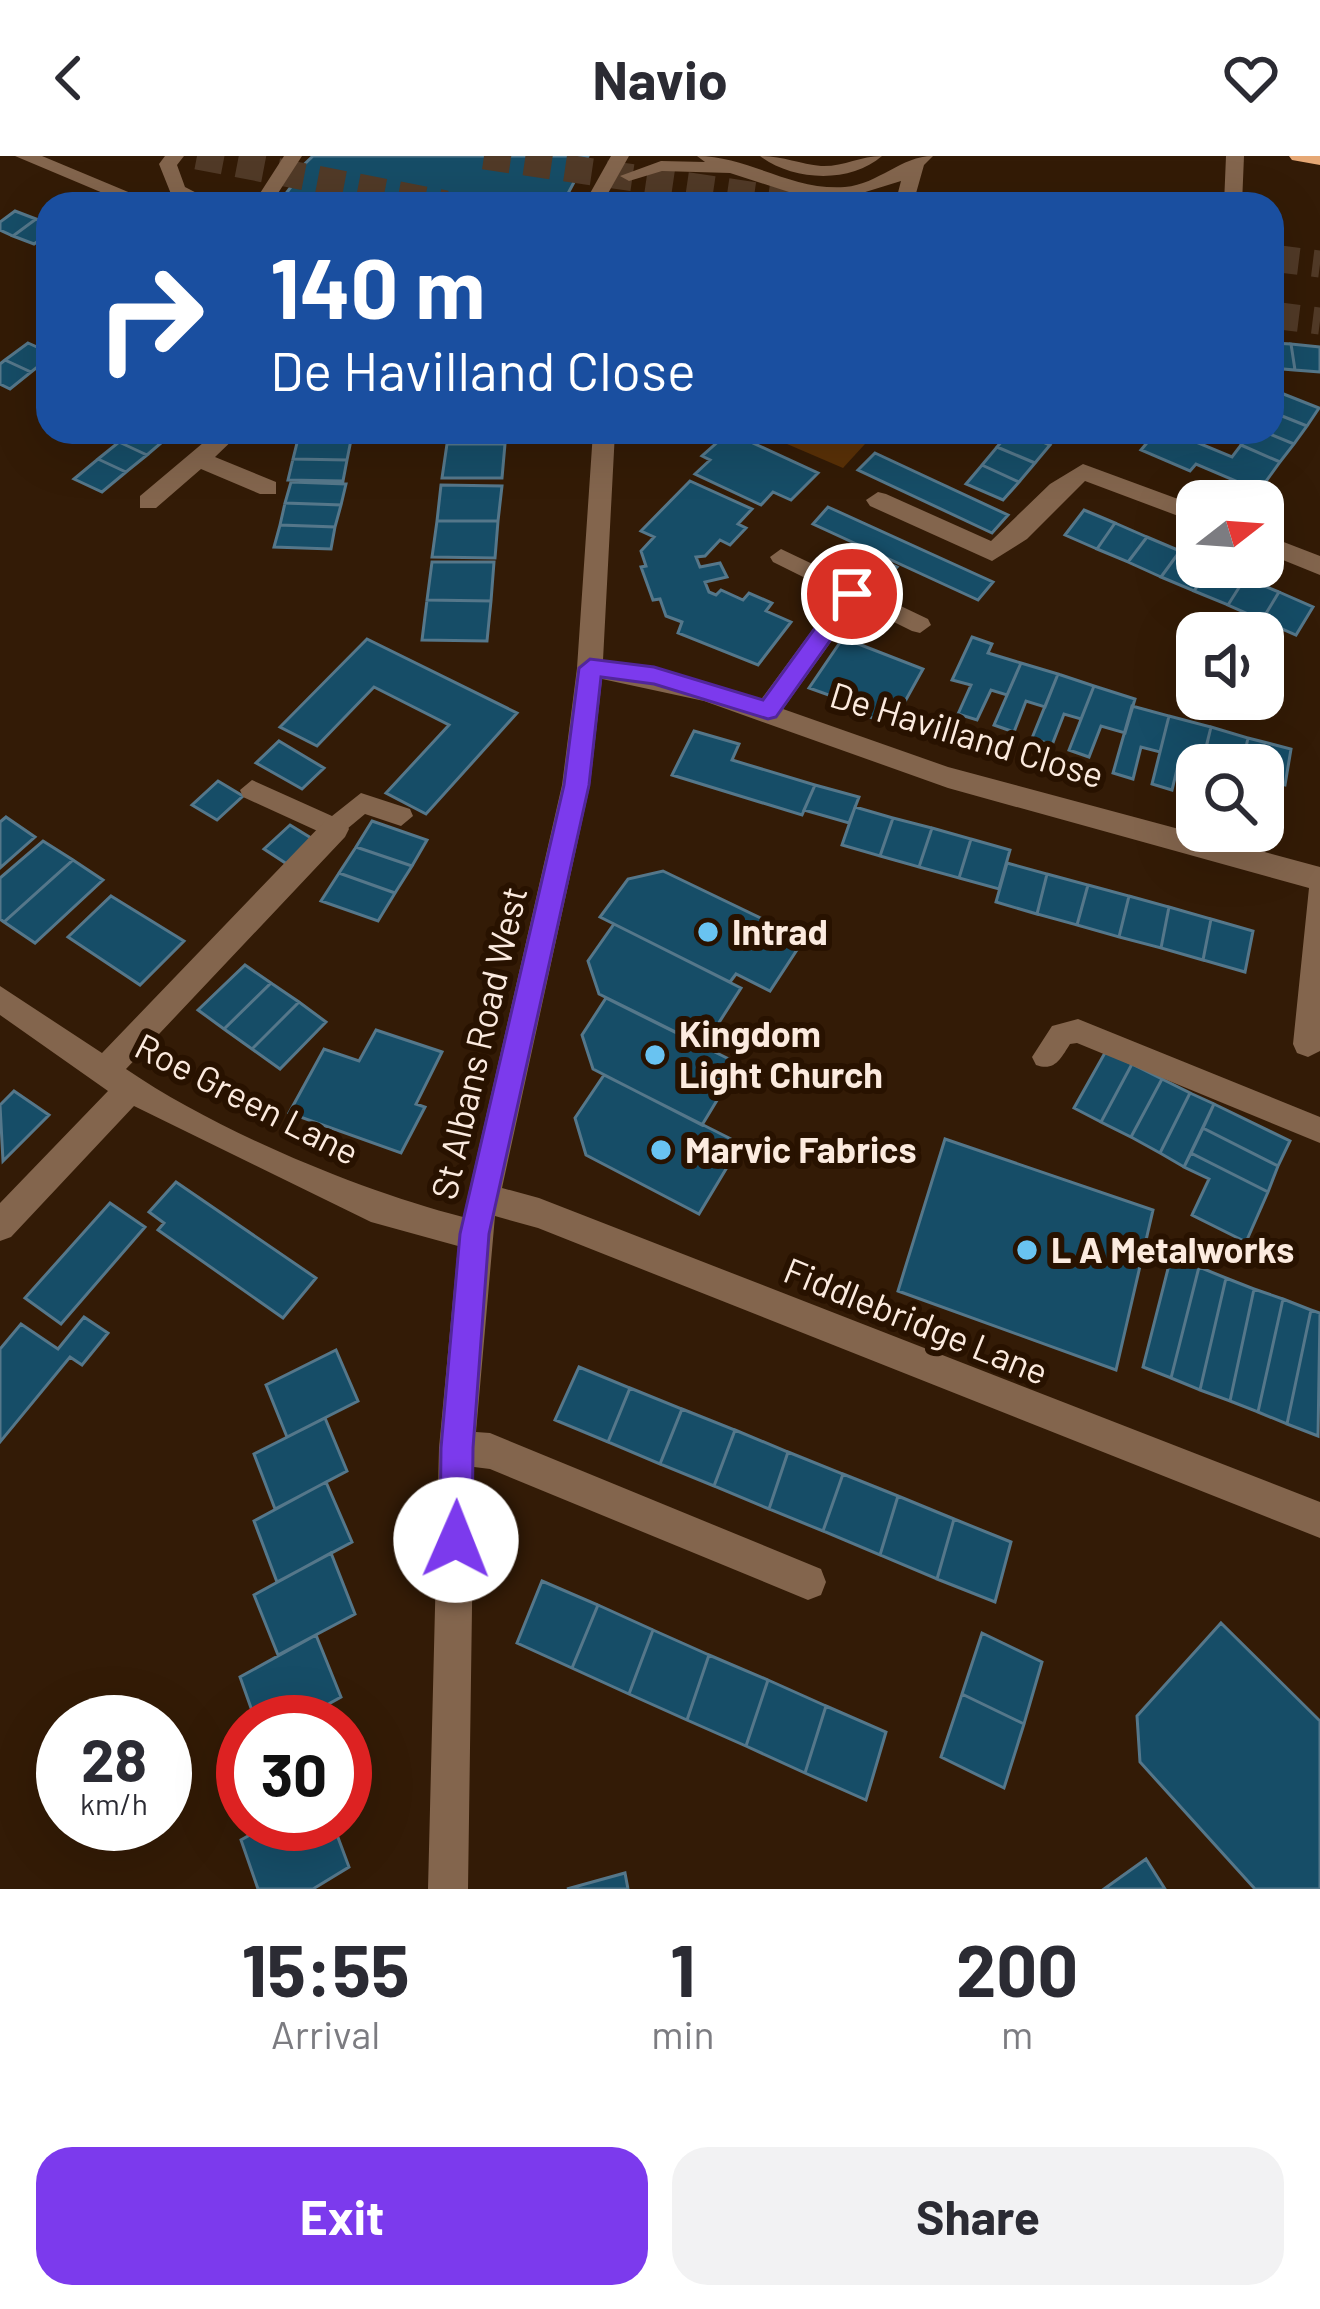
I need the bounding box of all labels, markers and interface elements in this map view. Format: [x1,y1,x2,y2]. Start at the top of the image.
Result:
icon: back [36,45,102,111]
icon: heart [1218,45,1284,111]
text: Navio [592,46,728,111]
text: 140 m [270,235,485,336]
icon: right [72,240,228,396]
text: De Havilland Close [270,337,696,402]
north arrow [1176,480,1284,588]
map controls [1176,480,1284,852]
pin [801,543,903,645]
icon: arrive [819,561,885,627]
button: sound [1176,612,1284,720]
street label: De Havilland Close [825,672,1109,796]
button: search [1176,744,1284,852]
street label: St Albans Road West [421,882,534,1203]
place label: Intrad [732,909,828,952]
marker: Intrad [695,919,721,945]
place label: Kingdom Light Church [679,1011,883,1095]
street label: Roe Green Lane [129,1023,367,1172]
marker: Kingdom Light Church [642,1042,668,1068]
place label: Marvic Fabrics [685,1127,917,1170]
marker: Marvic Fabrics [648,1137,674,1163]
place label: L A Metalworks [1051,1227,1294,1270]
marker: L A Metalworks [1014,1237,1040,1263]
street label: Fiddlebridge Lane [778,1247,1055,1392]
position arrow [393,1477,519,1603]
speed limit sign: 30 [216,1695,372,1851]
text: 28 [81,1722,147,1794]
text: km/h [80,1785,148,1821]
text: 15:55 [242,1925,410,2011]
text: 1 [670,1925,696,2011]
text: 200 [956,1925,1078,2011]
text: Arrival [271,2010,380,2057]
text: min [651,2010,714,2057]
text: m [1001,2010,1033,2057]
button: Exit [36,2147,648,2285]
button: Share [672,2147,1284,2285]

